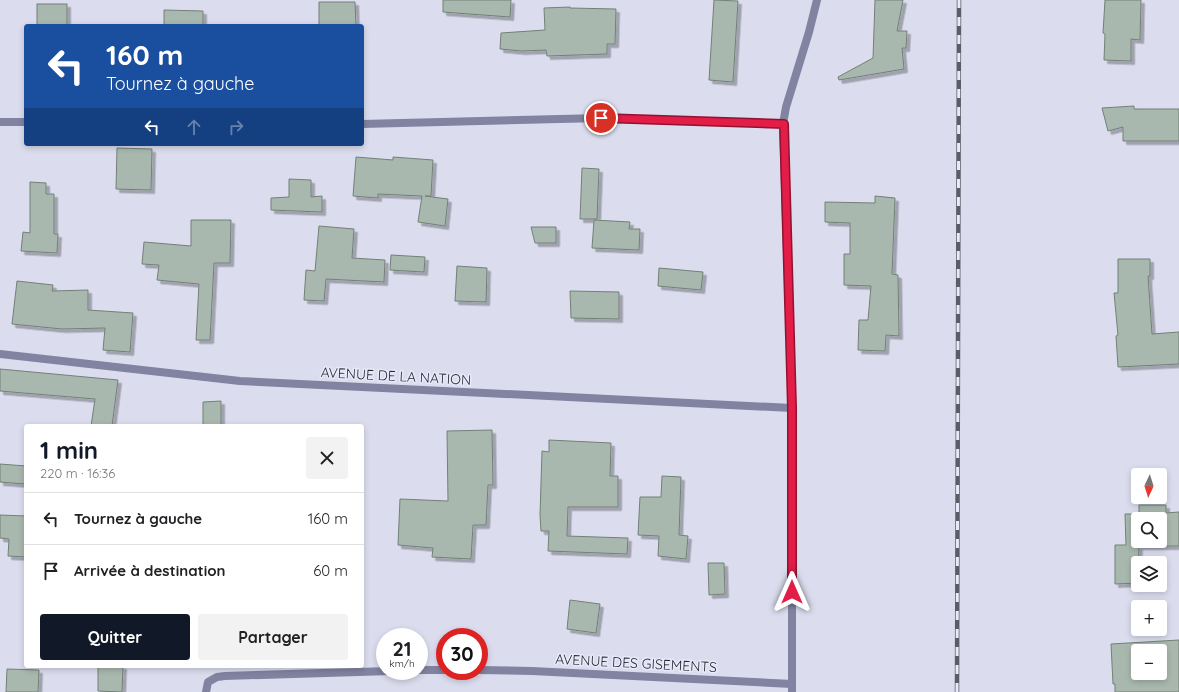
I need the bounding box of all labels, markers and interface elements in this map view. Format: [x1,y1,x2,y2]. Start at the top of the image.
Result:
text: 160 m [106,37,183,72]
icon: left [40,40,92,92]
text: Tournez à gauche [106,72,255,95]
pin [584,101,618,135]
icon: arrive [590,107,612,129]
icon: left [141,116,163,138]
icon: ahead [183,116,205,138]
icon: right [225,116,247,138]
street label: AVENUE DE LA NATION [320,363,472,389]
text: 1 min [40,435,98,465]
button: close [306,437,348,479]
text: 220 m · 16:36 [40,465,115,481]
north arrow [1131,468,1167,504]
map controls [1131,468,1167,680]
icon: left [40,508,62,530]
text: Tournez à gauche [74,509,202,528]
text: 160 m [308,509,348,528]
button: search [1131,512,1167,548]
button: layers [1131,556,1167,592]
icon: arrive [40,560,62,582]
text: Arrivée à destination [74,561,226,580]
text: 60 m [313,561,348,580]
position arrow [771,571,813,613]
button: + [1131,600,1167,636]
button: Quitter [40,614,190,660]
button: Partager [198,614,348,660]
speed limit sign: 30 [436,628,488,680]
text: 21 [392,636,412,661]
button: − [1131,644,1167,680]
street label: AVENUE DES GISEMENTS [555,650,717,676]
text: km/h [389,657,415,670]

